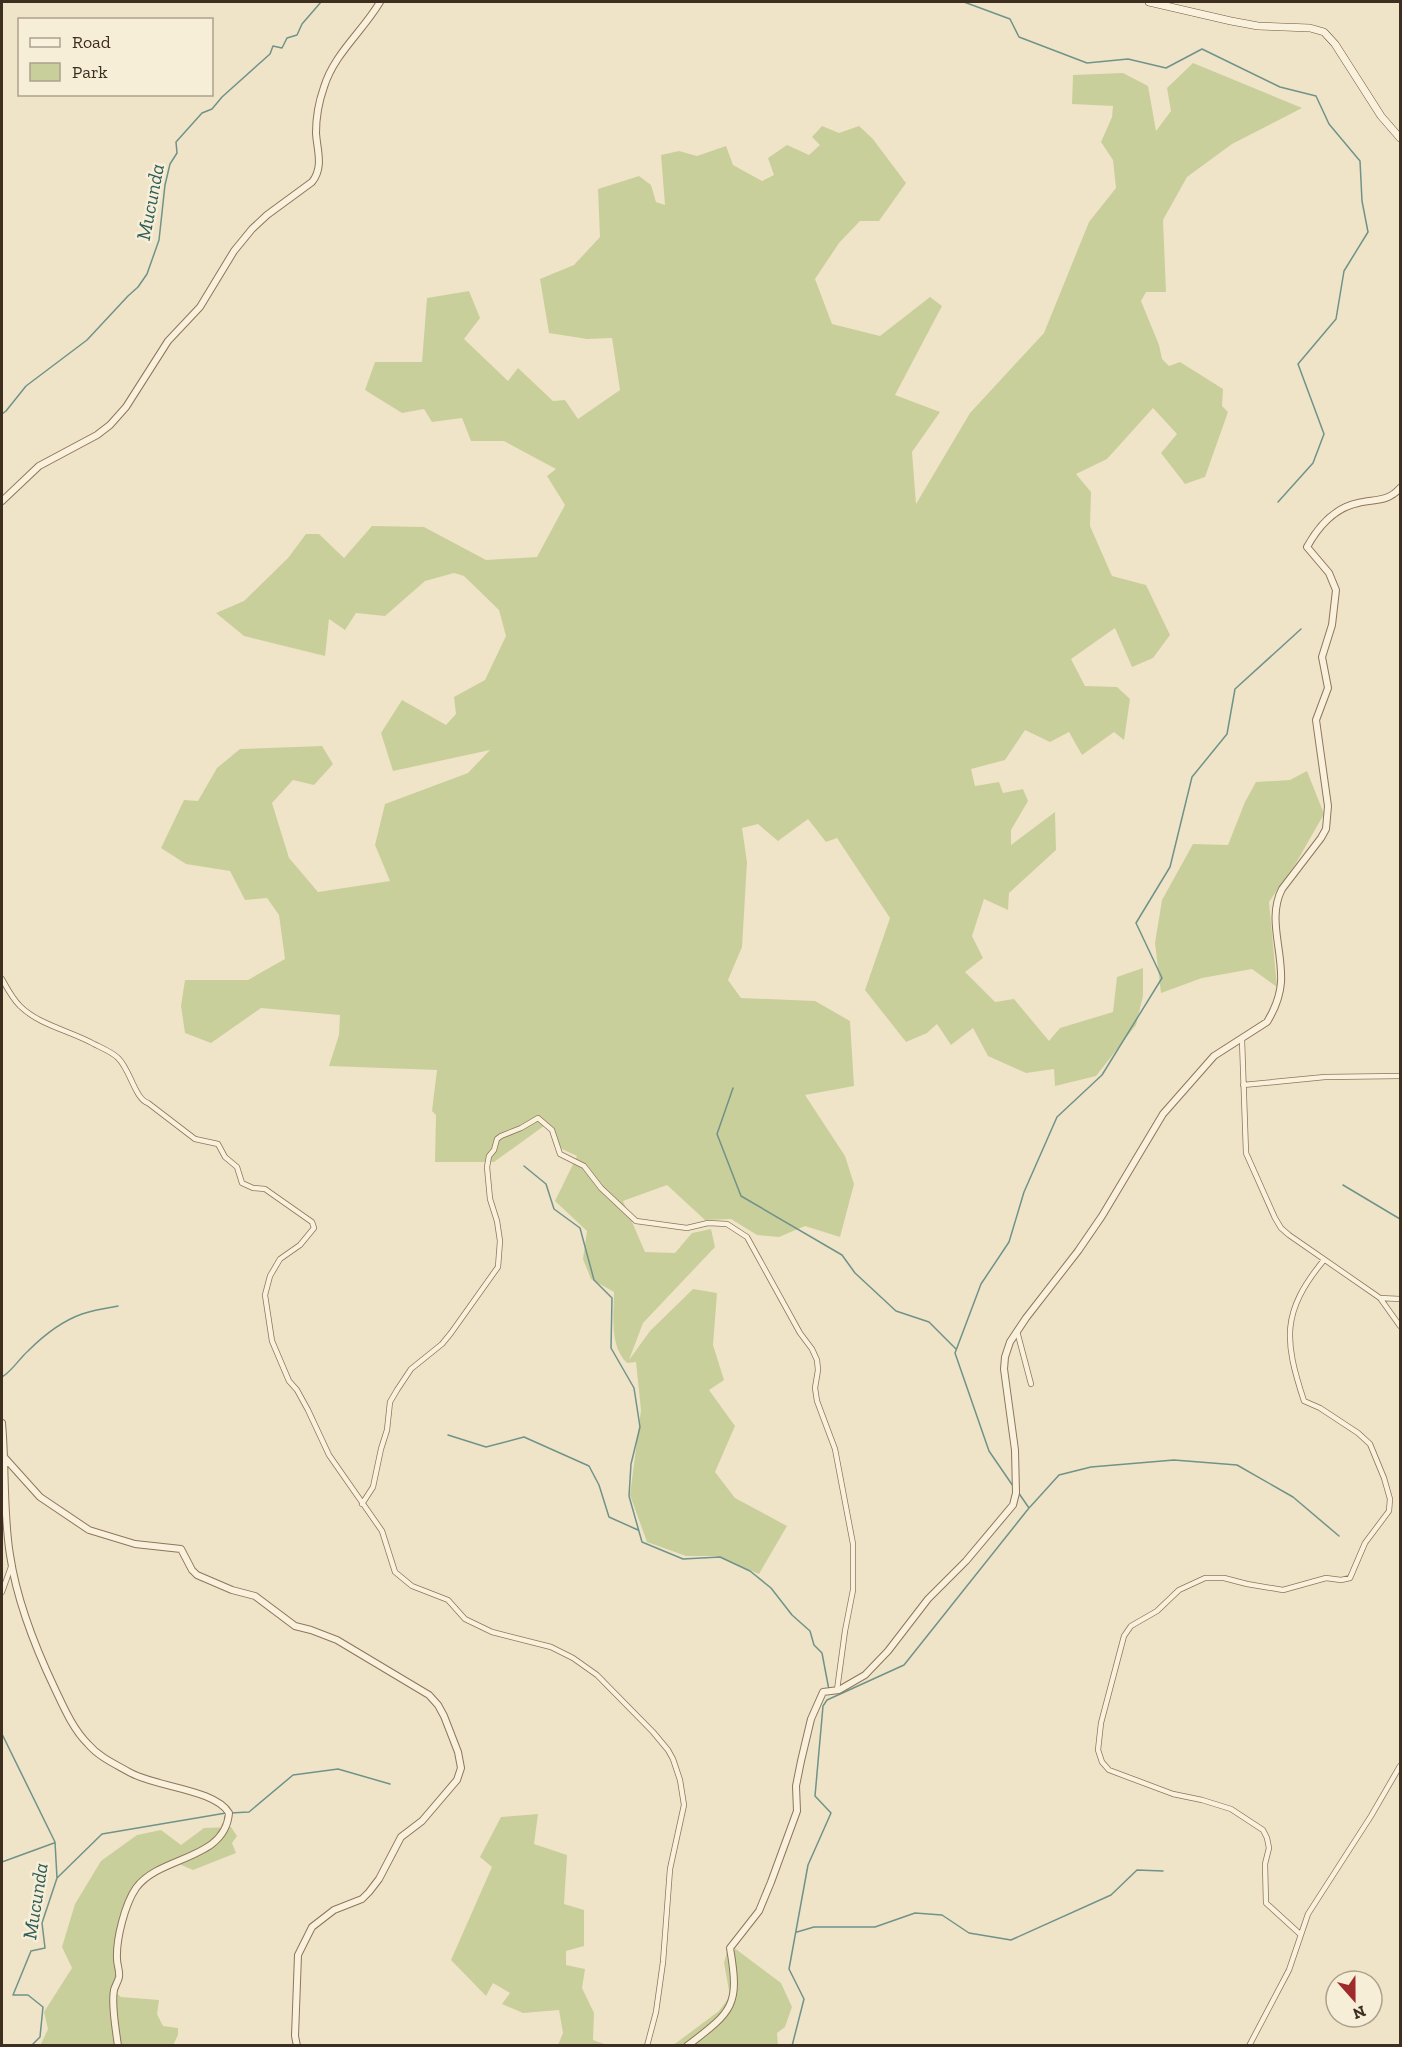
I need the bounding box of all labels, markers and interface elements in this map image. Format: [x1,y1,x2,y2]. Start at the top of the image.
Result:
legend [18,18,213,96]
text: Road [72,31,111,53]
text: Park [72,61,108,83]
water label: Mucunda [131,162,169,242]
water label: Mucunda [17,1861,53,1941]
north arrow [1324,1969,1384,2029]
text: N [1350,2001,1368,2024]

